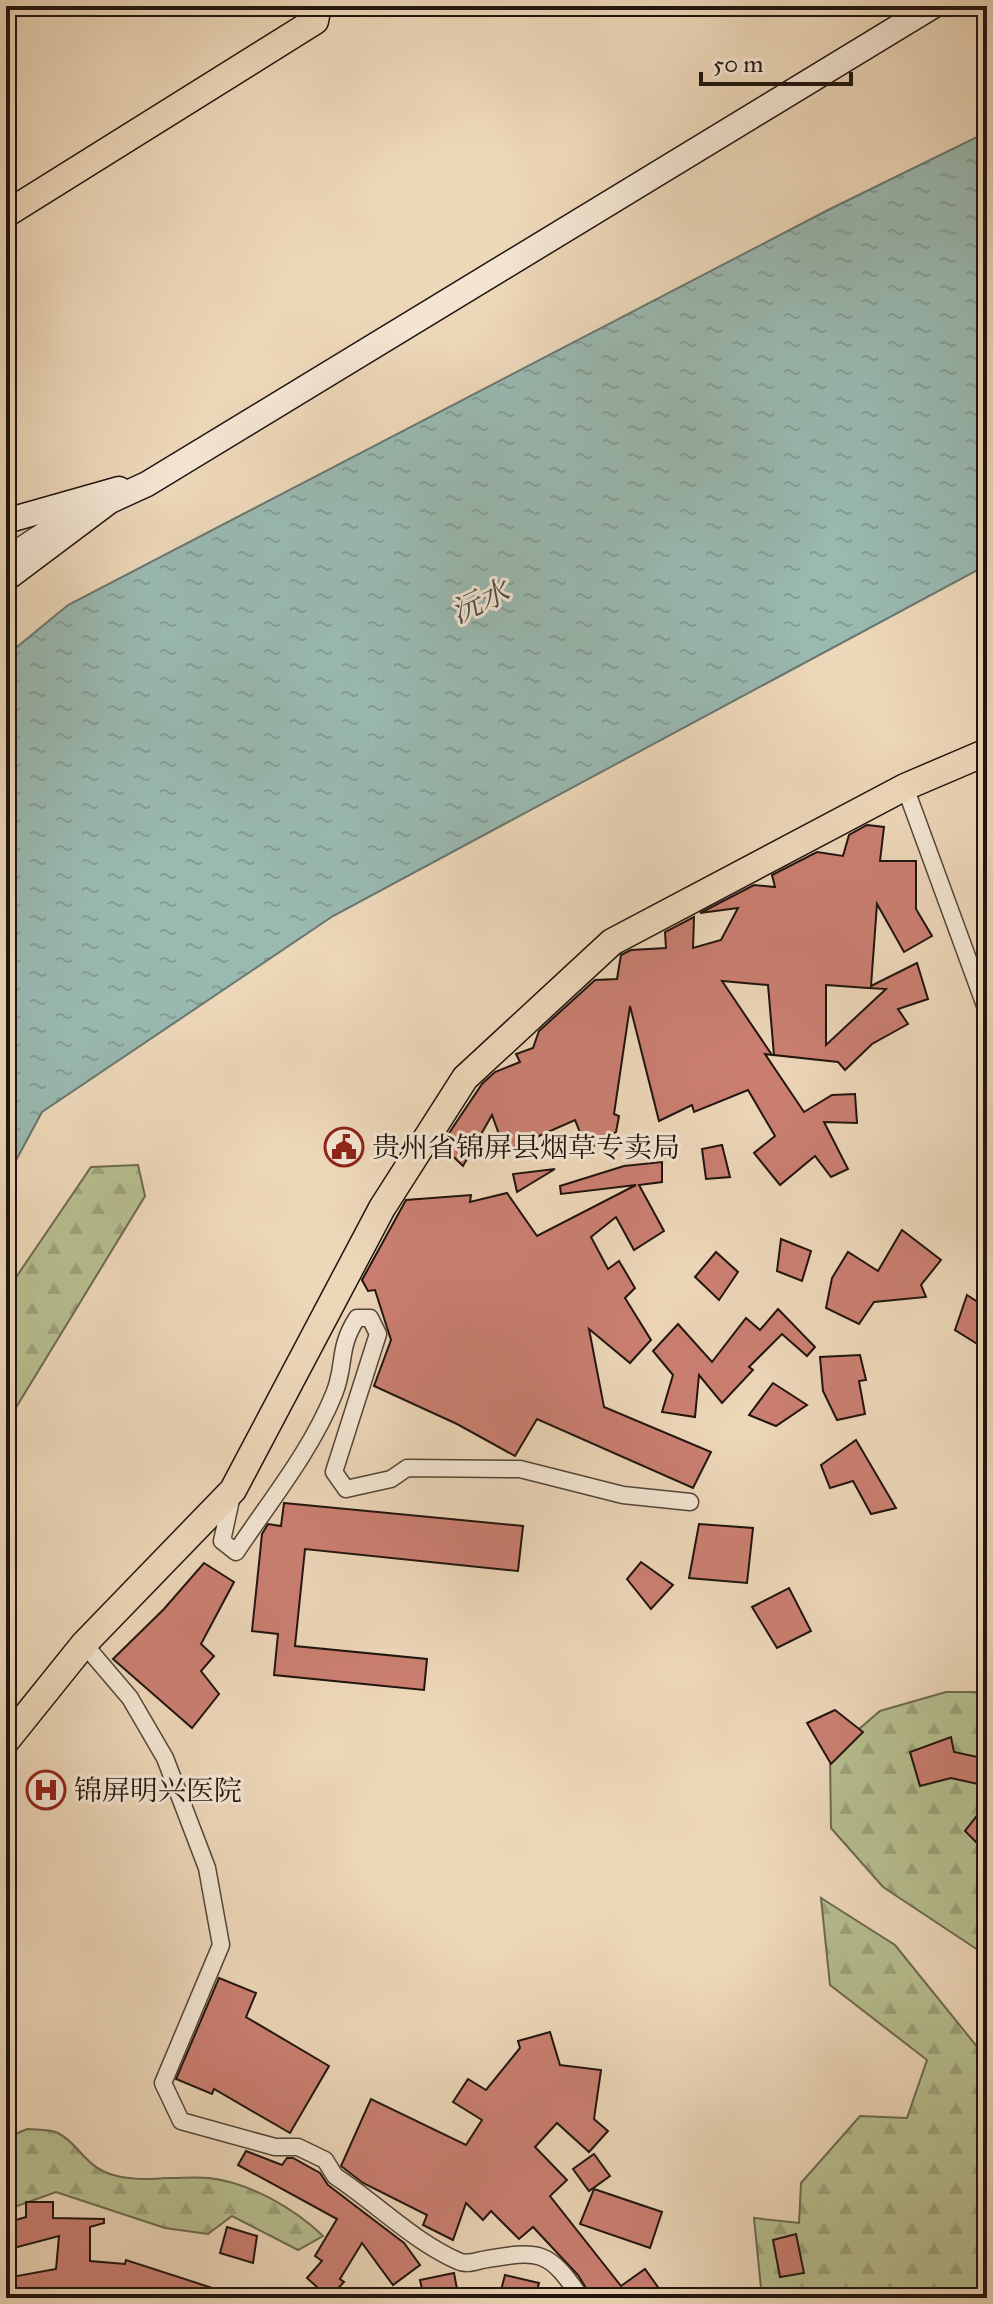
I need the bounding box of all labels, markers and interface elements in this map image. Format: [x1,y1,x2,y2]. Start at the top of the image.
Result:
scale bar [701,36,851,86]
text: 50 m [713,49,763,79]
water label: 沅水 [445,572,518,631]
public building icon: 贵州省锦屏县烟草专卖局 [323,1126,365,1168]
place label: 贵州省锦屏县烟草专卖局 [372,1130,680,1165]
hospital icon: 锦屏明兴医院 [25,1769,67,1811]
place label: 锦屏明兴医院 [74,1773,242,1808]

